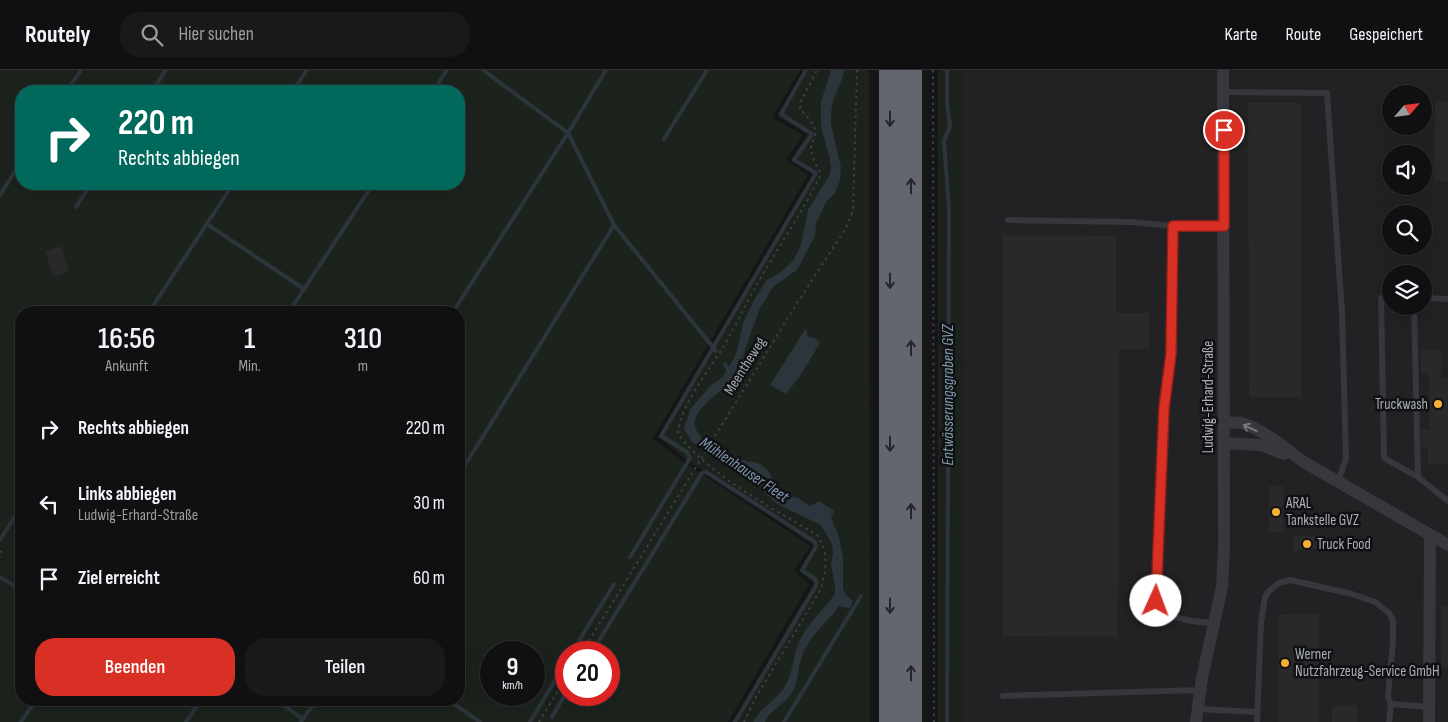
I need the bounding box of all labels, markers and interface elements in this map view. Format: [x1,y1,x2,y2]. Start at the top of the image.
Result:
search box [120,12,470,57]
text: Routely [25,20,90,49]
icon: search [138,21,166,49]
text: Hier suchen [178,23,254,46]
text: Karte [1225,24,1258,45]
text: Route [1286,24,1321,45]
text: Gespeichert [1349,24,1423,45]
north arrow [1382,85,1432,135]
map controls [1382,85,1432,315]
text: 220 m [118,102,194,145]
icon: right [35,105,100,170]
pin [1203,109,1245,151]
one-way arrow [885,110,895,126]
icon: arrive [1210,116,1238,144]
text: Rechts abbiegen [118,145,240,172]
button: sound [1382,145,1432,195]
one-way arrow [906,178,916,194]
button: search [1382,205,1432,255]
button: layers [1382,265,1432,315]
one-way arrow [885,272,895,289]
text: 16:56 [98,321,156,357]
text: 1 [244,321,255,357]
text: 310 [344,321,382,357]
water label: Entwässerungsgraben GVZ [939,323,958,466]
street label: Meentheweg [720,333,770,399]
one-way arrow [906,341,916,357]
street label: Ludwig-Erhard-Straße [1199,341,1218,453]
text: Ankunft [105,357,148,376]
text: Min. [239,357,261,376]
text: m [358,357,368,376]
place label: Truckwash [1375,395,1428,414]
marker: Truckwash [1432,398,1444,410]
icon: right [35,415,63,443]
text: Rechts abbiegen [78,417,189,440]
text: 220 m [406,417,445,440]
one-way arrow [1243,422,1258,432]
water label: Mühlenhauser Fleet [696,433,793,507]
one-way arrow [885,435,895,451]
text: Links abbiegen [78,483,176,506]
icon: left [35,490,63,518]
text: 30 m [413,492,445,515]
place label: ARAL Tankstelle GVZ [1285,494,1359,530]
one-way arrow [906,503,916,520]
text: Ludwig-Erhard-Straße [78,506,198,525]
marker: ARAL Tankstelle GVZ [1270,506,1282,518]
place label: Truck Food [1317,535,1371,554]
marker: Truck Food [1301,538,1313,550]
icon: arrive [35,565,63,593]
text: Ziel erreicht [78,567,160,590]
text: 60 m [413,567,445,590]
position arrow [1129,574,1181,626]
one-way arrow [885,598,895,614]
button: Beenden [35,638,235,696]
button: Teilen [245,638,445,696]
speed limit sign: 20 [555,641,620,706]
place label: Werner Nutzfahrzeug-Service GmbH [1295,645,1440,681]
text: 9 [507,652,518,683]
marker: Werner Nutzfahrzeug-Service GmbH [1279,657,1291,669]
one-way arrow [906,666,916,682]
text: km/h [502,678,523,693]

